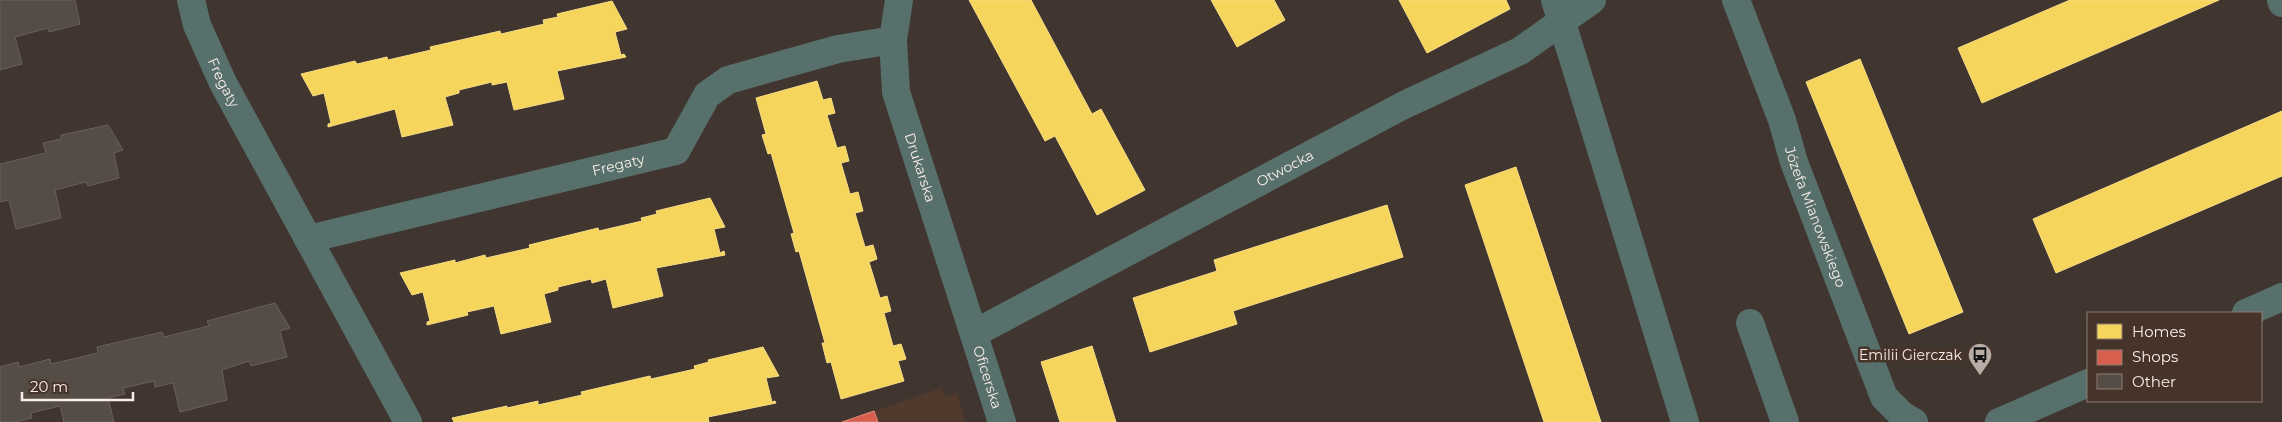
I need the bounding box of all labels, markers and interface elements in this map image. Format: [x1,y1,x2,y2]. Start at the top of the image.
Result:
street label: Fregaty [204,55,244,111]
street label: Drukarska [901,131,940,205]
street label: Józefa Mianowskiego [1781,143,1850,290]
street label: Otwocka [1253,146,1317,191]
street label: Fregaty [590,150,647,180]
legend [2087,312,2262,402]
text: Homes [2132,322,2186,341]
bus stop icon: Emilii Gierczak [1967,342,1993,376]
street label: Oficerska [969,343,1006,411]
place label: Emilii Gierczak [1859,346,1963,364]
text: Shops [2132,347,2178,366]
scale bar [22,370,134,402]
text: Other [2132,372,2176,391]
text: 20 m [30,377,68,396]

